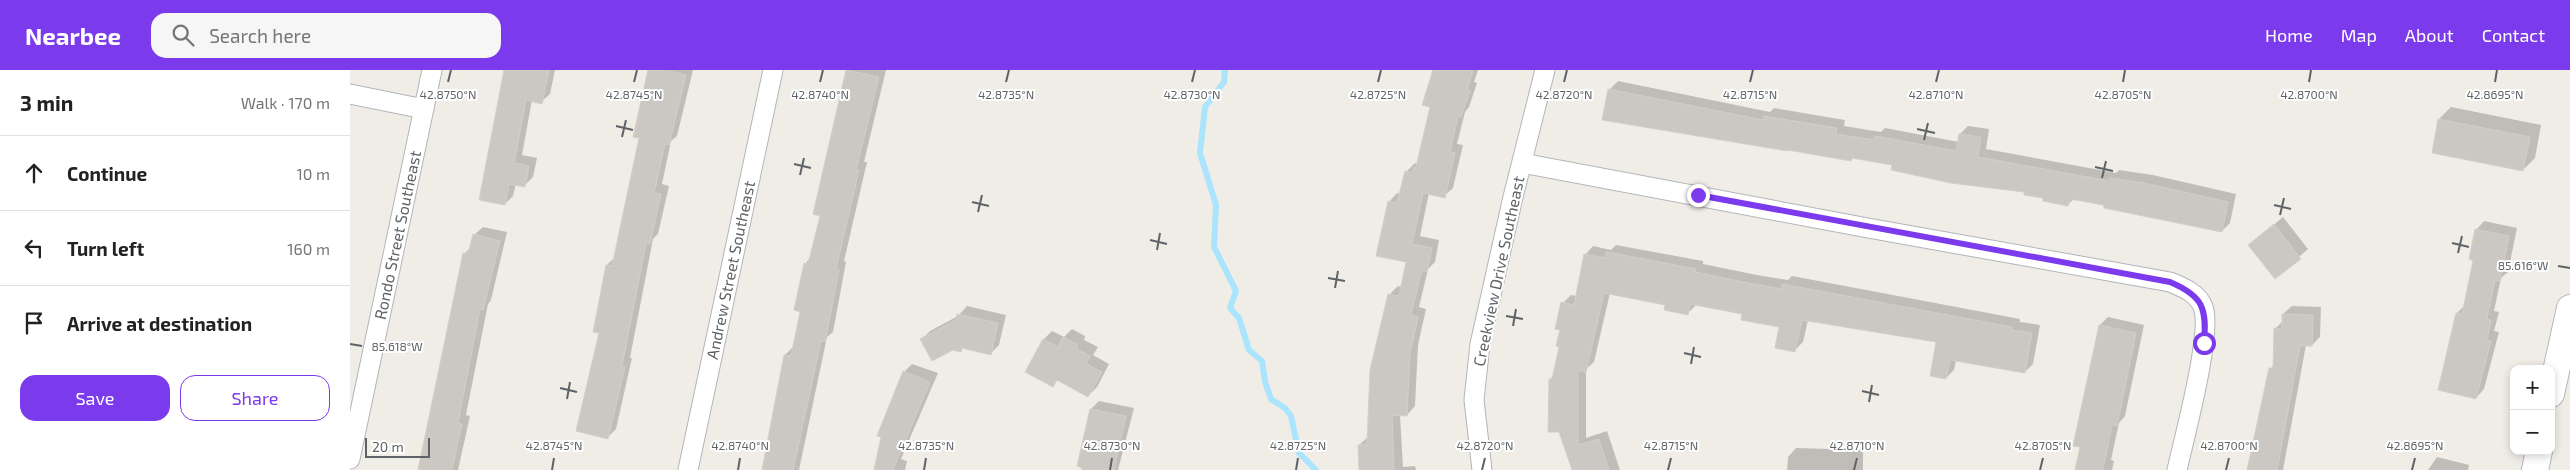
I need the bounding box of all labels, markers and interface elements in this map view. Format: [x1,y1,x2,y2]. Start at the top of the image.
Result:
search box [151,13,501,58]
text: Nearbee [25,21,121,50]
icon: search [169,21,197,49]
text: Search here [209,24,311,47]
text: Home [2265,24,2313,46]
text: Map [2341,24,2377,46]
text: About [2405,24,2454,46]
text: Contact [2482,24,2545,46]
text: 42.8750°N [420,87,476,101]
text: 42.8745°N [606,87,662,101]
text: 42.8740°N [791,87,849,101]
text: 42.8735°N [978,87,1034,101]
text: 42.8730°N [1163,87,1221,101]
text: 42.8725°N [1350,87,1406,101]
text: 42.8720°N [1535,87,1593,101]
text: 42.8715°N [1723,87,1777,101]
text: 42.8710°N [1908,87,1964,101]
text: 42.8705°N [2095,87,2151,101]
text: 42.8700°N [2280,87,2338,101]
text: 42.8695°N [2466,87,2524,101]
text: 3 min [20,90,73,115]
text: Walk · 170 m [241,93,330,112]
street label: Rondo Street Southeast [370,149,424,321]
icon: ahead [20,159,48,187]
text: Continue [67,162,147,185]
text: 10 m [296,164,330,183]
street label: Creekview Drive Southeast [1469,174,1527,368]
street label: Andrew Street Southeast [702,179,758,361]
route end [1687,184,1710,207]
icon: left [20,234,48,262]
text: Turn left [67,237,144,260]
text: 160 m [287,239,330,258]
text: 85.616°W [2498,258,2548,272]
icon: arrive [20,309,48,337]
text: Arrive at destination [67,312,252,335]
route start [2193,332,2216,355]
text: 85.618°W [371,339,423,353]
map controls [2510,365,2555,455]
button: + [2510,365,2555,410]
button: Save [20,375,170,421]
button: Share [180,375,330,421]
button: − [2510,410,2555,455]
scale bar [365,435,430,458]
text: 20 m [372,438,404,455]
text: 42.8745°N [526,438,582,452]
text: 42.8740°N [711,438,769,452]
text: 42.8735°N [898,438,954,452]
text: 42.8730°N [1083,438,1141,452]
text: 42.8725°N [1270,438,1326,452]
text: 42.8720°N [1456,438,1514,452]
text: 42.8715°N [1644,438,1698,452]
text: 42.8710°N [1829,438,1885,452]
text: 42.8705°N [2015,438,2071,452]
text: 42.8700°N [2200,438,2258,452]
text: 42.8695°N [2386,438,2444,452]

